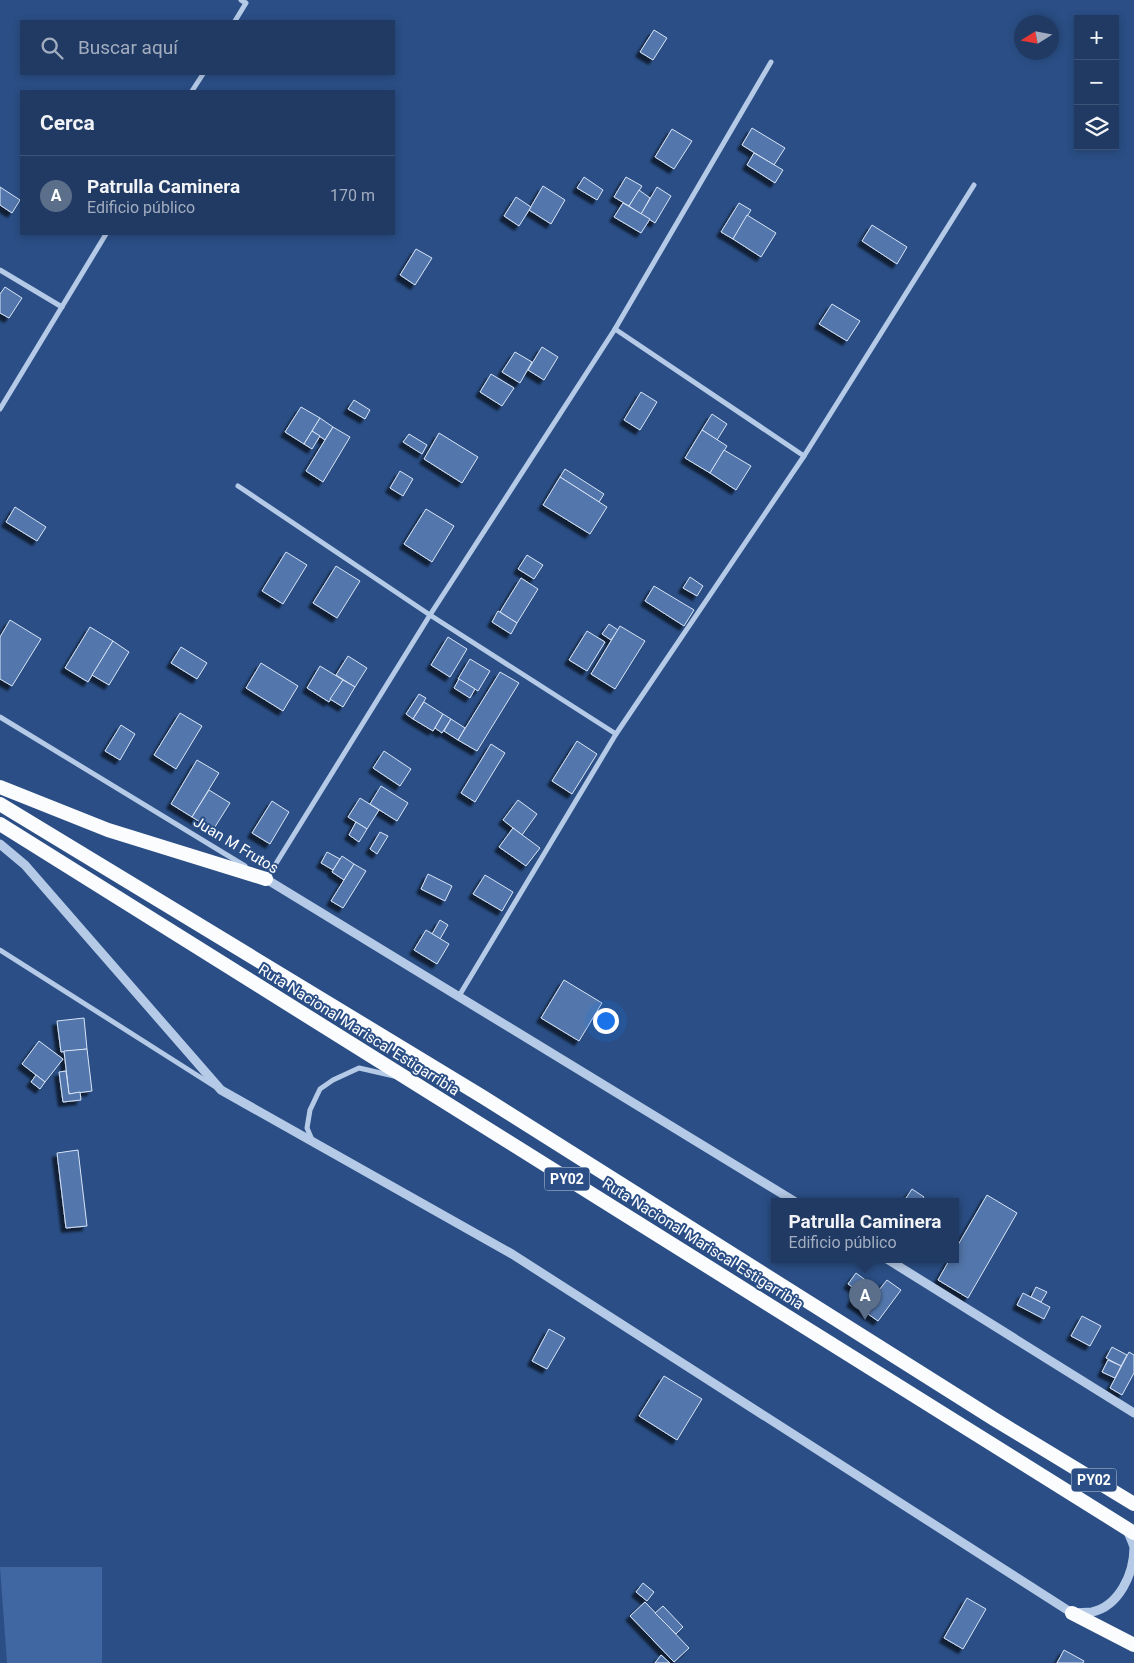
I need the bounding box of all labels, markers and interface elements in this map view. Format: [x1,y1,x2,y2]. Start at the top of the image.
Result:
north arrow [1014,15,1059,60]
map controls [1074,15,1119,150]
button: + [1074,15,1119,60]
search box [20,20,395,75]
icon: search [38,34,66,62]
text: Buscar aquí [78,36,178,59]
button: − [1074,60,1119,105]
button: layers [1074,105,1119,150]
text: Cerca [40,111,95,135]
text: Patrulla Caminera [87,175,240,198]
text: A [51,186,61,205]
text: 170 m [330,186,375,205]
text: Edificio público [87,198,195,217]
street label: Juan M Frutos [190,813,282,877]
street label: Ruta Nacional Mariscal Estigarribia [255,960,463,1100]
your location [593,1008,619,1034]
road number: PY02 [544,1168,590,1190]
street label: Ruta Nacional Mariscal Estigarribia [599,1174,807,1314]
popup [771,1198,959,1263]
text: Patrulla Caminera [788,1210,942,1233]
text: Edificio público [788,1233,897,1252]
pin: A [849,1279,881,1320]
road number: PY02 [1072,1468,1116,1492]

